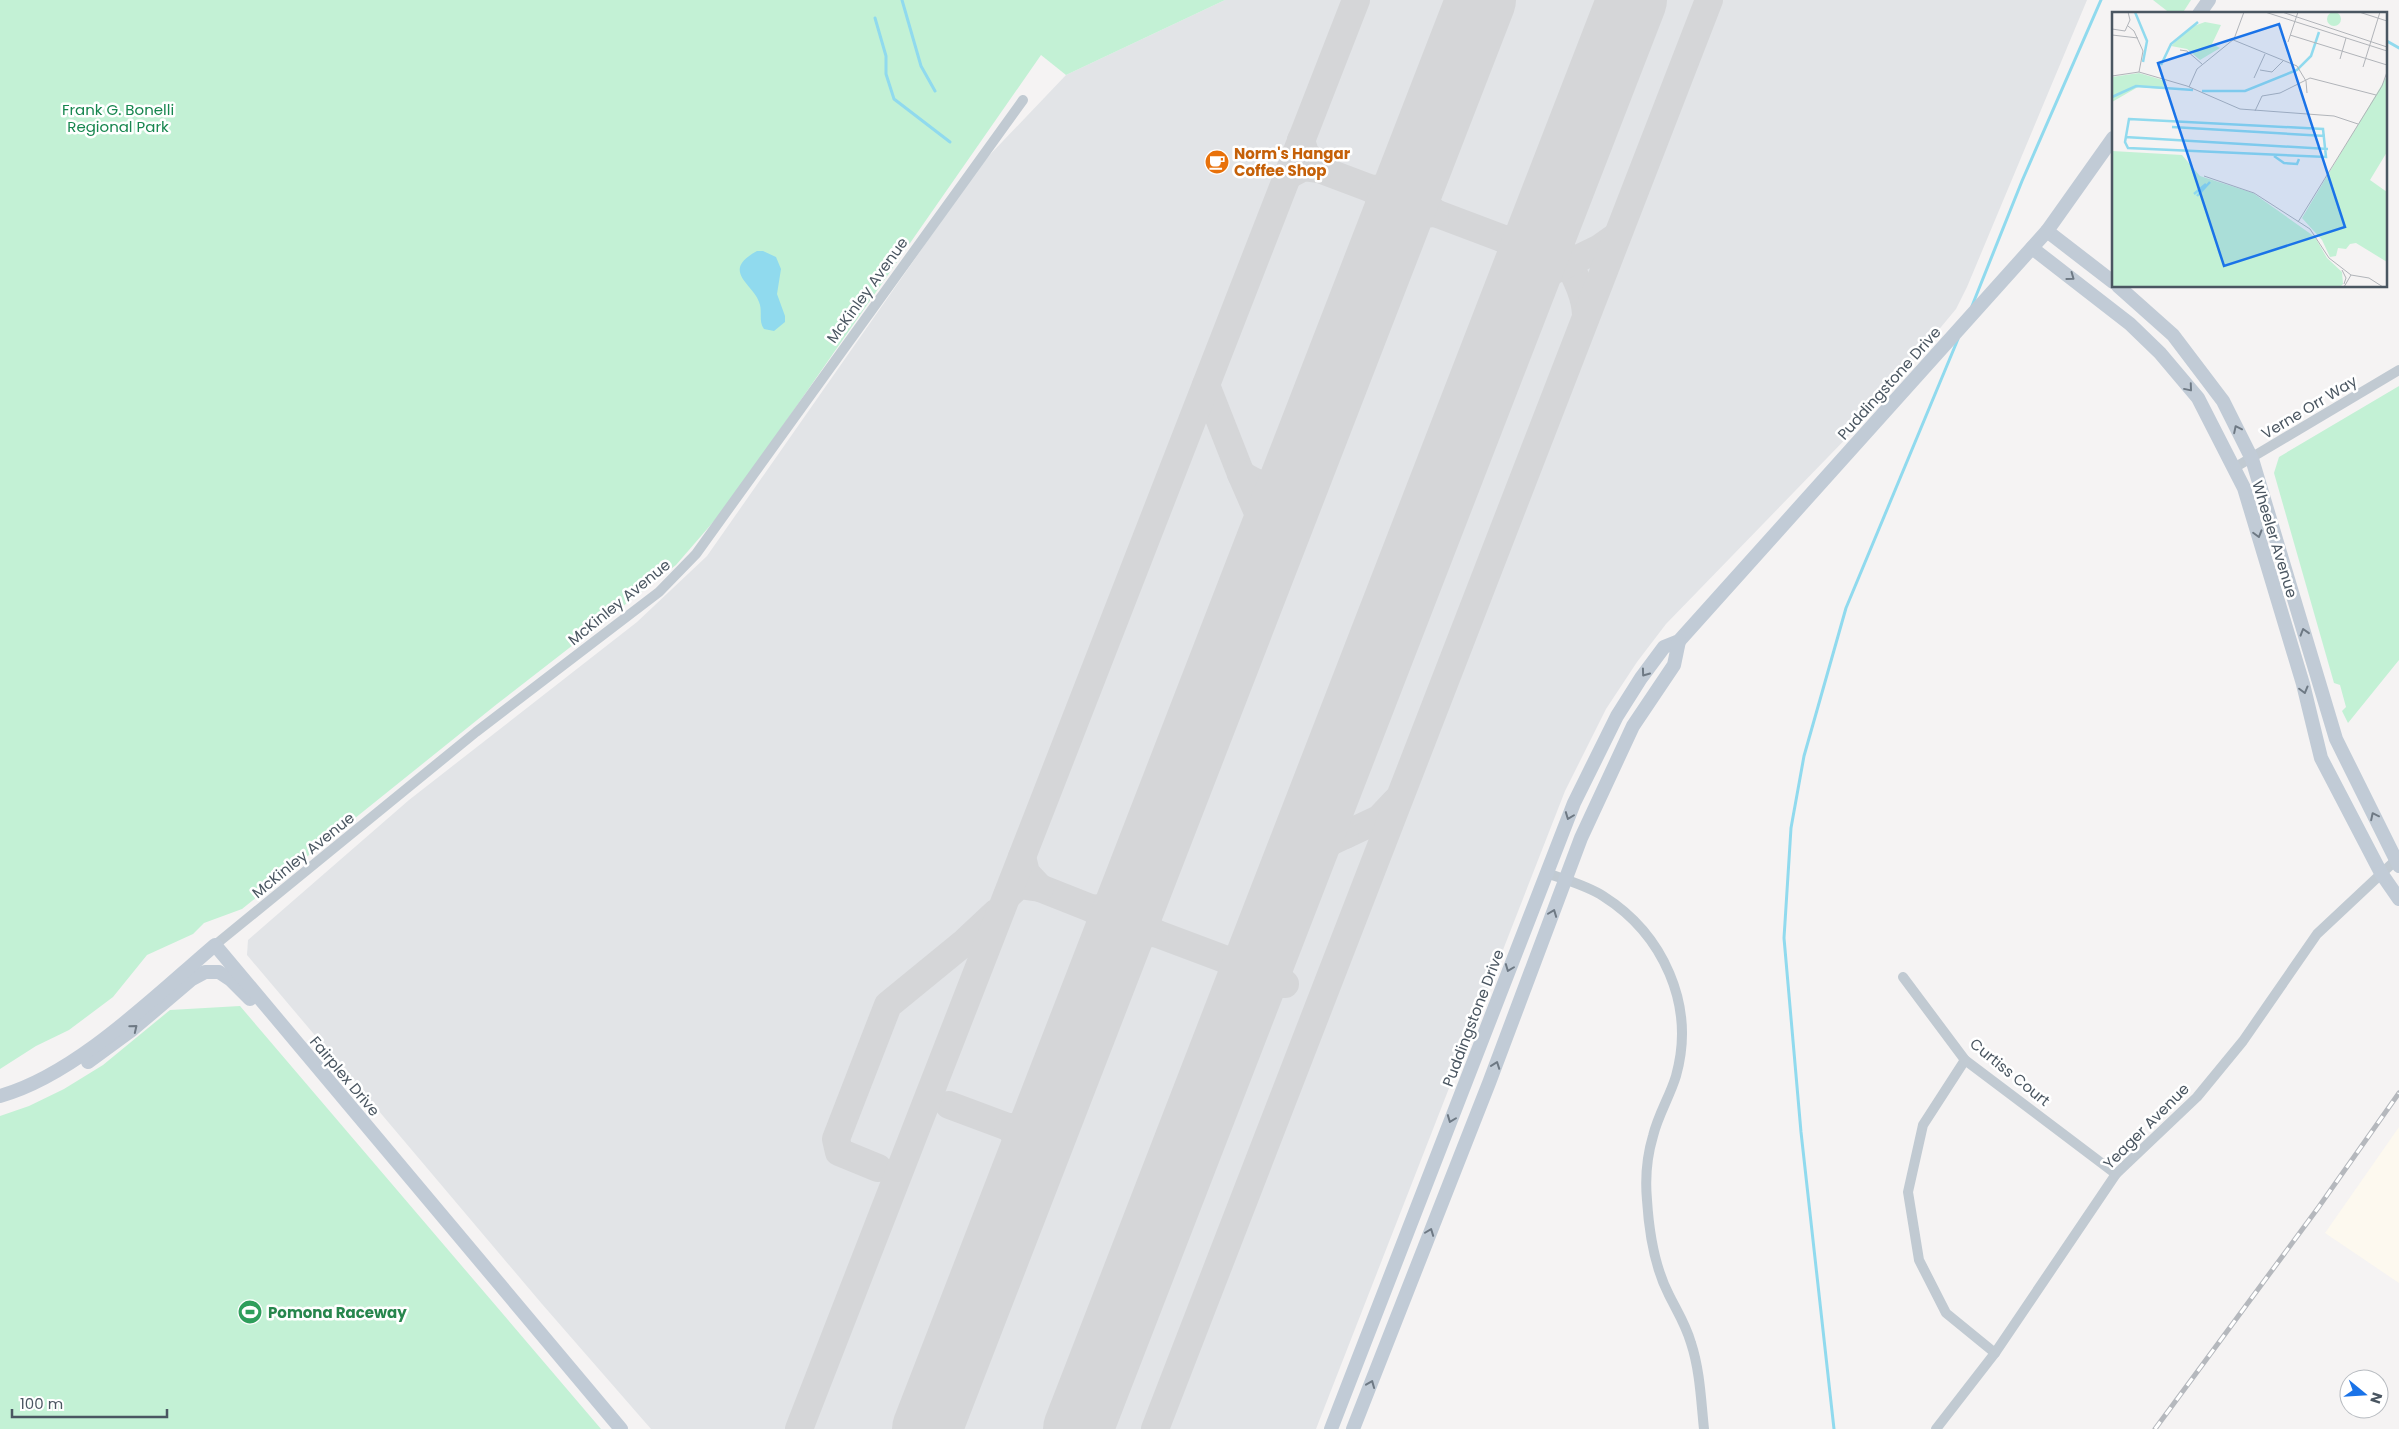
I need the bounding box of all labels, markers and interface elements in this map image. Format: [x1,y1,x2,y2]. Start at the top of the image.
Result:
inset map [2112,12,2386,288]
park label: Frank G. Bonelli Regional Park [62,99,174,137]
place label: Norm's Hangar Coffee Shop [1234,143,1351,181]
cafe icon: Norm's Hangar Coffee Shop [1204,149,1230,175]
street label: McKinley Avenue [821,233,913,347]
one-way arrow [2065,272,2074,280]
street label: Puddingstone Drive [1833,322,1945,444]
street label: Verne Orr Way [2257,370,2361,444]
one-way arrow [2183,382,2192,391]
one-way arrow [2233,425,2243,434]
street label: Wheeler Avenue [2247,478,2303,600]
one-way arrow [2253,529,2263,537]
street label: McKinley Avenue [563,554,675,650]
one-way arrow [2299,629,2309,637]
one-way arrow [1642,667,1651,677]
one-way arrow [2299,685,2309,693]
street label: McKinley Avenue [247,807,359,903]
one-way arrow [1564,811,1575,820]
one-way arrow [2370,812,2380,821]
one-way arrow [1547,909,1557,917]
street label: Puddingstone Drive [1437,946,1509,1090]
one-way arrow [1505,963,1515,971]
one-way arrow [128,1025,137,1034]
street label: Fairplex Drive [305,1031,385,1121]
street label: Curtiss Court [1966,1033,2054,1111]
one-way arrow [1490,1061,1500,1070]
street label: Yeager Avenue [2098,1078,2194,1174]
one-way arrow [1447,1114,1457,1123]
one-way arrow [1424,1228,1434,1237]
sports icon: Pomona Raceway [237,1299,263,1325]
place label: Pomona Raceway [268,1302,407,1323]
north arrow [2339,1369,2389,1419]
one-way arrow [1364,1380,1375,1389]
scale bar [12,1386,168,1418]
text: N [2365,1390,2388,1406]
text: 100 m [20,1393,63,1414]

